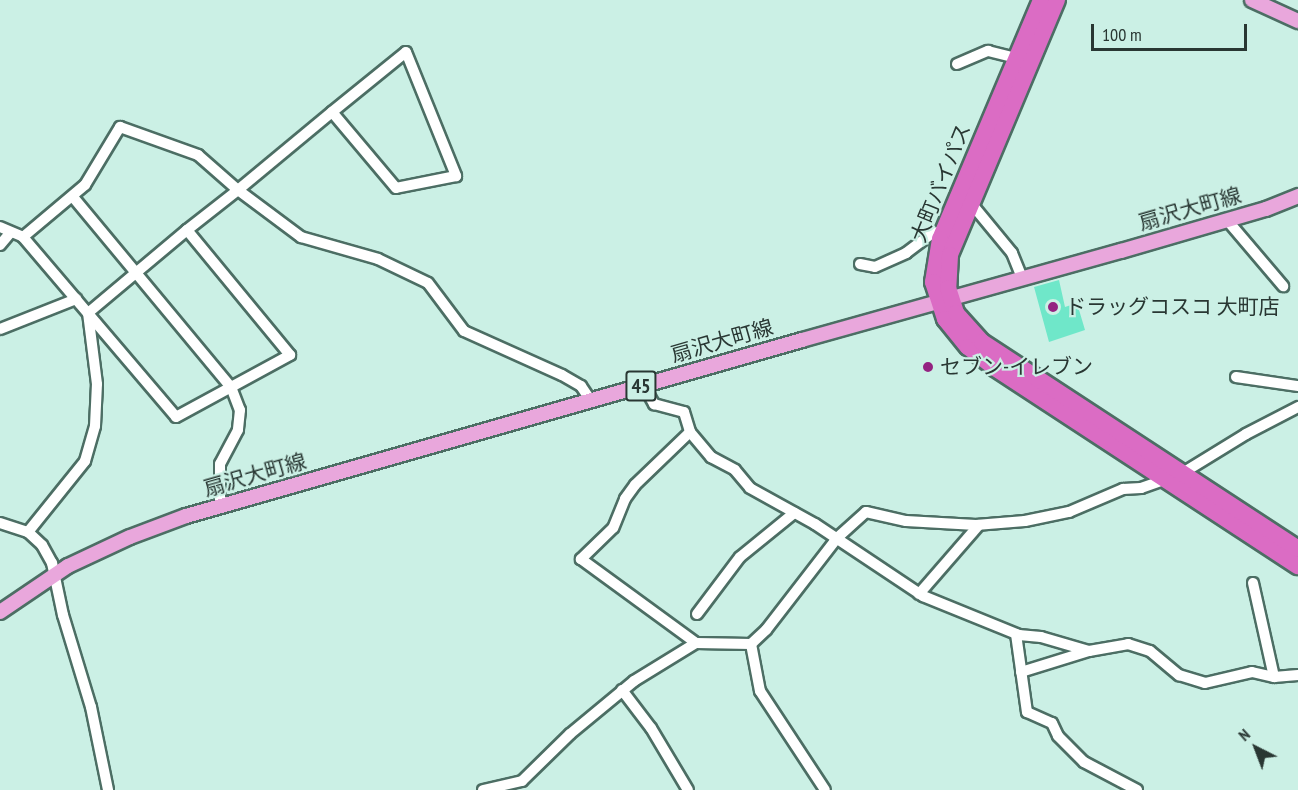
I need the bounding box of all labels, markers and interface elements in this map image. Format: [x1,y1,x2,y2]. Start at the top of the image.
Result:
scale bar [1094,12,1250,50]
text: 100 m [1102,23,1142,46]
street label: 大町バイパス [906,120,976,246]
street label: 扇沢大町線 [1136,182,1244,236]
place label: ドラッグコスコ 大町店 [1065,294,1279,320]
marker: ドラッグコスコ 大町店 [1046,300,1060,314]
street label: 扇沢大町線 [668,314,776,368]
place label: セブン-イレブン [940,354,1093,380]
marker: セブン-イレブン [921,360,935,374]
road number: 45 [624,369,658,403]
street label: 扇沢大町線 [201,448,309,502]
north arrow [1226,718,1286,778]
text: N [1234,724,1254,745]

